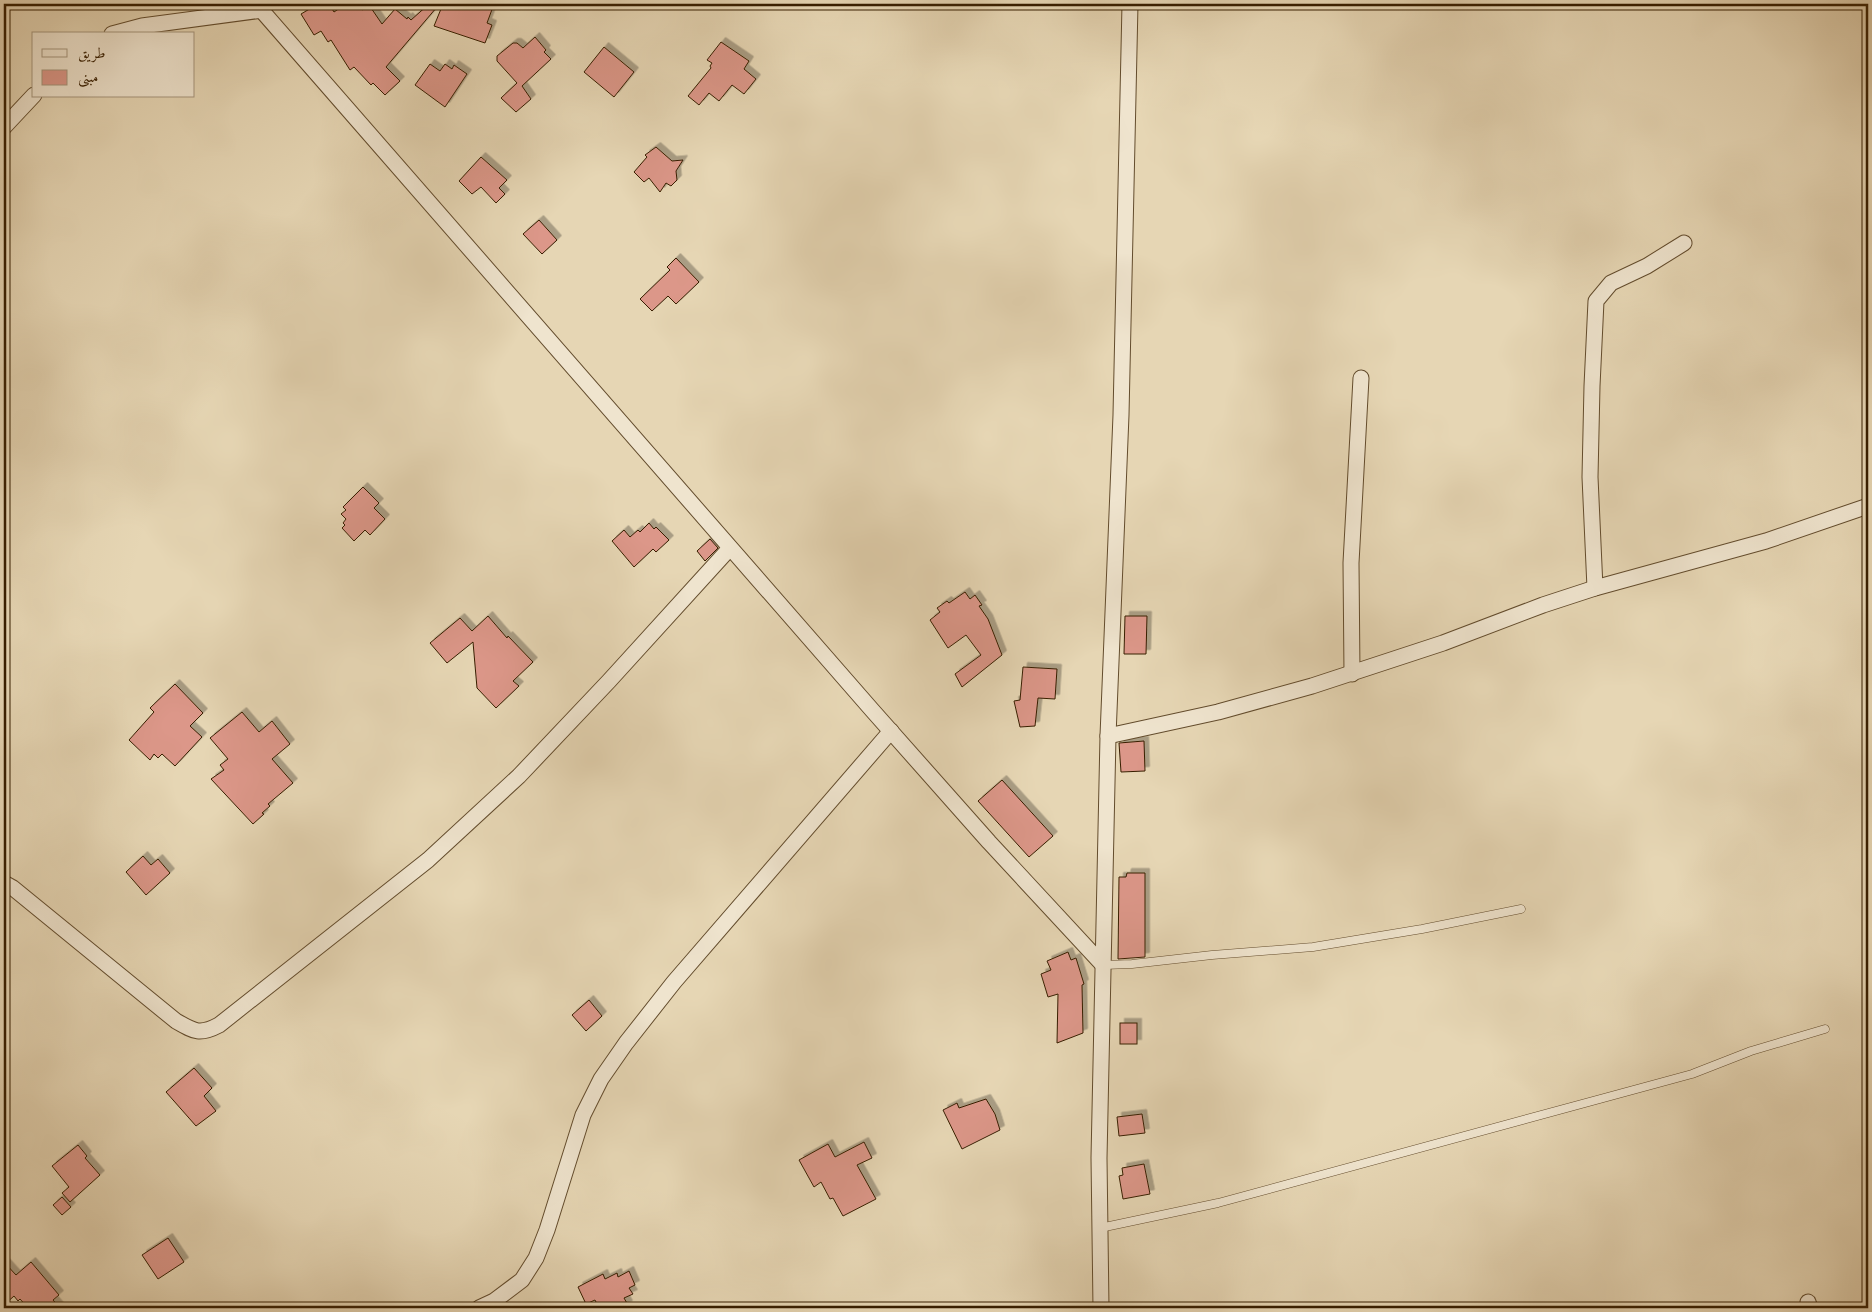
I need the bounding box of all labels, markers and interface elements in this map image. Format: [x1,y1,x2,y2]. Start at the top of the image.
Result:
legend [32,32,195,98]
text: طريق [78,44,105,63]
text: مبنى [78,68,98,88]

